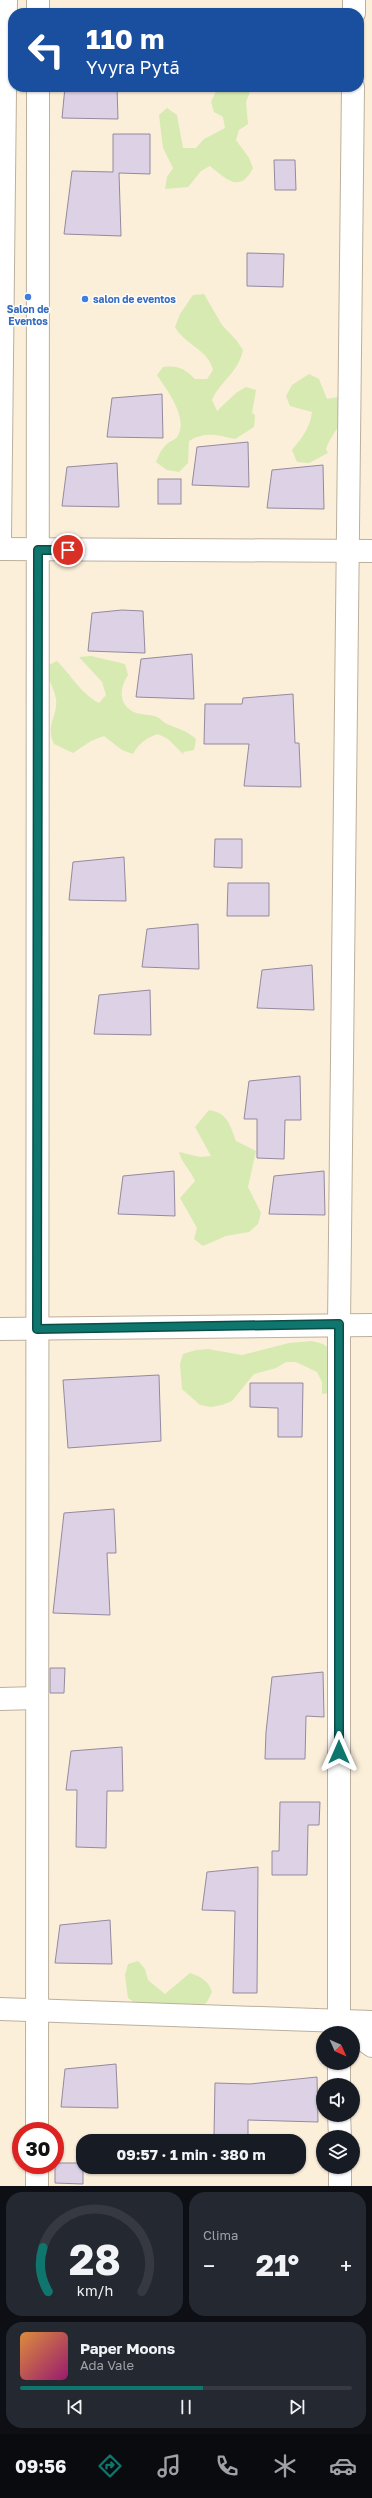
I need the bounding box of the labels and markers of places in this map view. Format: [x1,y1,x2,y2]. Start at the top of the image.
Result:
marker: Salon de Eventos [23,292,33,302]
place label: salon de eventos [93,293,176,305]
marker: salon de eventos [80,294,90,304]
place label: Salon de Eventos [7,303,49,327]
pin [51,533,85,567]

